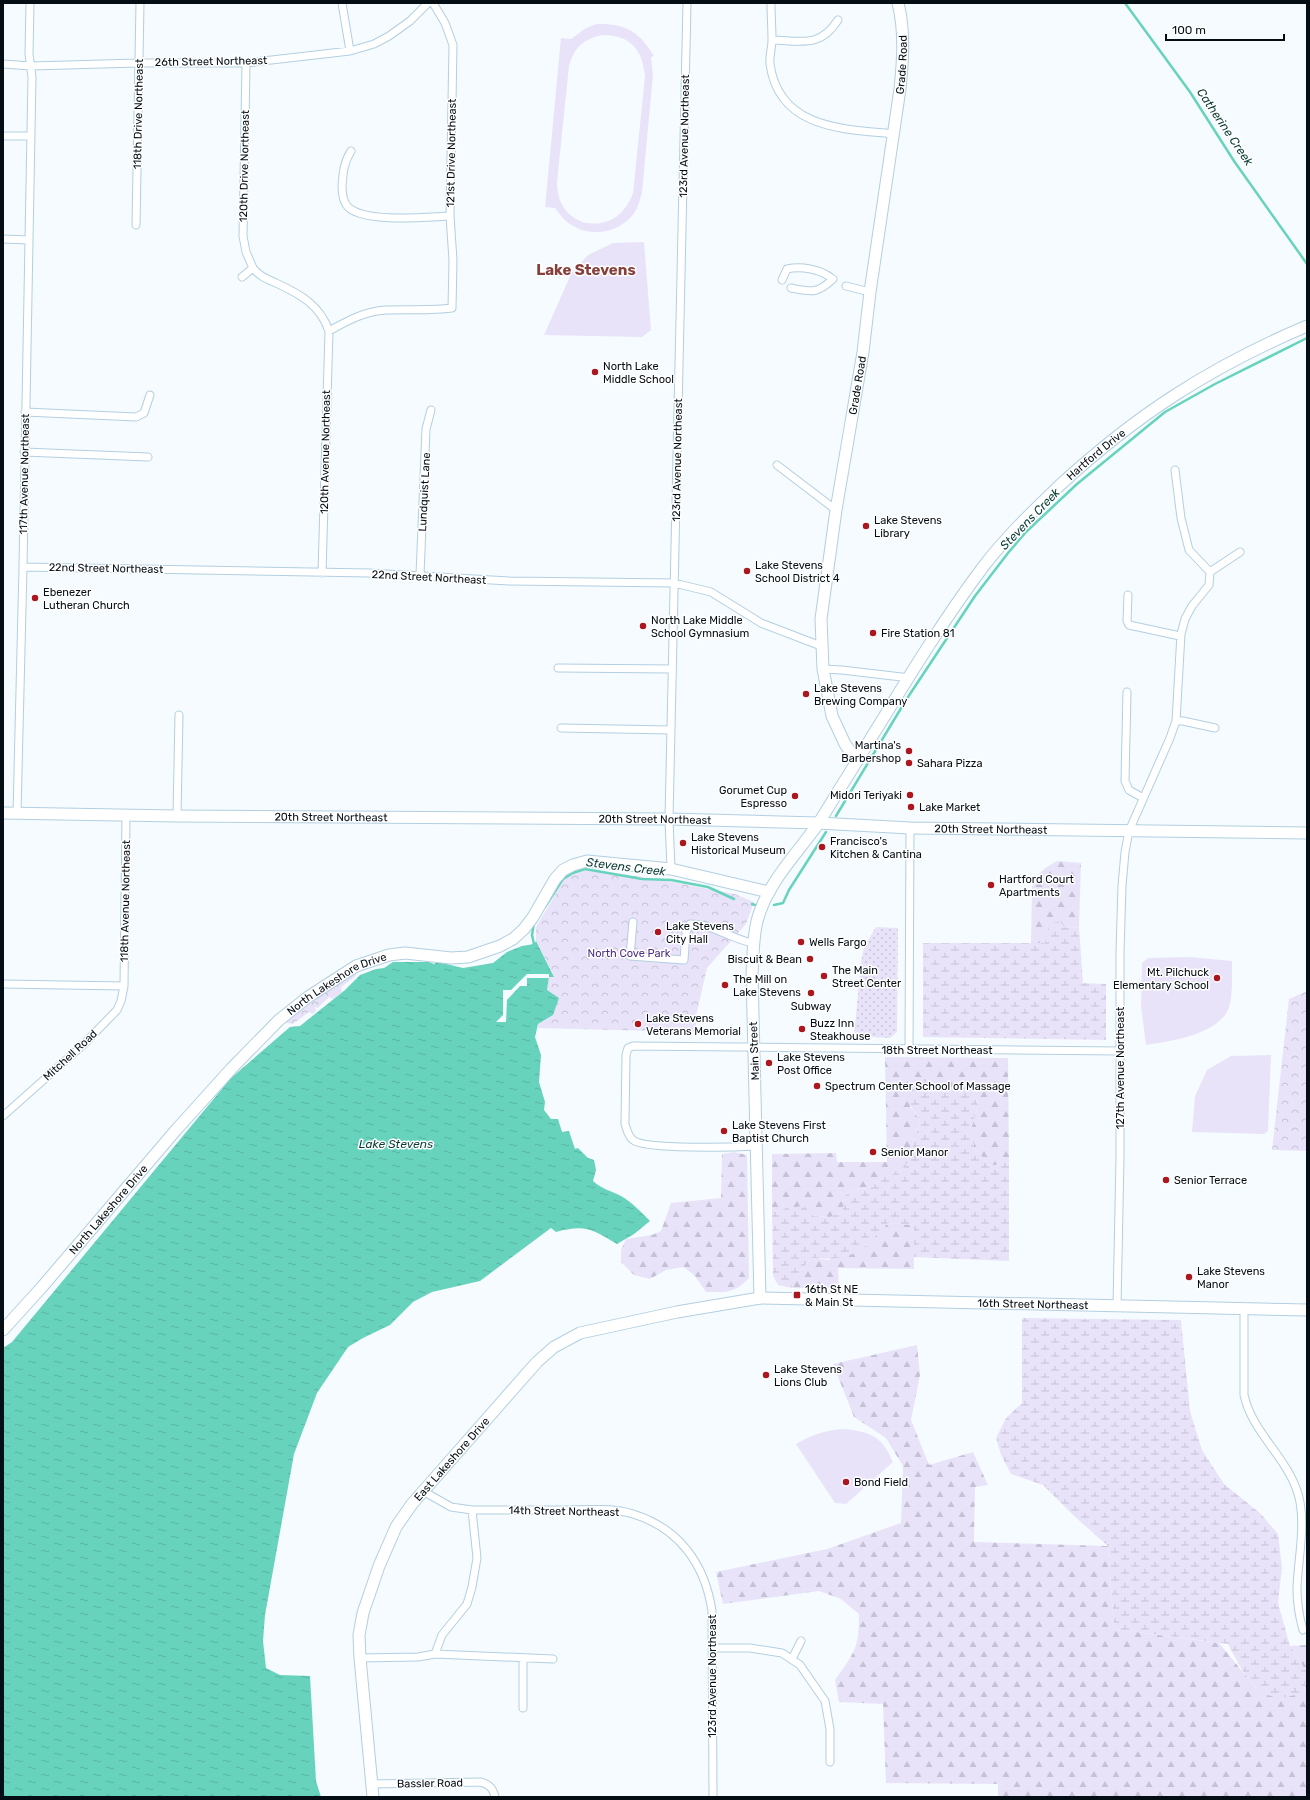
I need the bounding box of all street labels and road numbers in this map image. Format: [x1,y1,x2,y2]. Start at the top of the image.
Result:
street label: Grade Road [893,35,910,95]
street label: 26th Street Northeast [155,54,268,69]
street label: 118th Drive Northeast [131,58,146,169]
street label: 123rd Avenue Northeast [677,74,692,198]
street label: 121st Drive Northeast [444,98,459,208]
street label: 120th Drive Northeast [237,109,252,222]
street label: Grade Road [846,355,869,416]
street label: 120th Avenue Northeast [318,389,333,514]
street label: 123rd Avenue Northeast [670,398,685,522]
street label: 117th Avenue Northeast [17,413,32,535]
street label: Hartford Drive [1064,426,1128,483]
street label: Lundquist Lane [416,452,433,532]
street label: 22nd Street Northeast [49,561,164,576]
street label: 22nd Street Northeast [371,568,487,587]
street label: 20th Street Northeast [274,811,388,824]
street label: 20th Street Northeast [598,813,712,827]
street label: 20th Street Northeast [934,822,1048,837]
street label: 118th Avenue Northeast [118,839,133,962]
street label: North Lakeshore Drive [285,950,388,1018]
street label: 127th Avenue Northeast [1114,1006,1127,1129]
street label: Main Street [747,1021,762,1081]
street label: Mitchell Road [41,1027,100,1084]
street label: 18th Street Northeast [881,1044,993,1057]
street label: North Lakeshore Drive [67,1162,150,1257]
street label: 16th Street Northeast [977,1297,1089,1312]
street label: East Lakeshore Drive [412,1415,492,1504]
street label: 14th Street Northeast [508,1504,620,1519]
street label: 123rd Avenue Northeast [706,1614,719,1738]
street label: Bassler Road [397,1776,463,1791]

